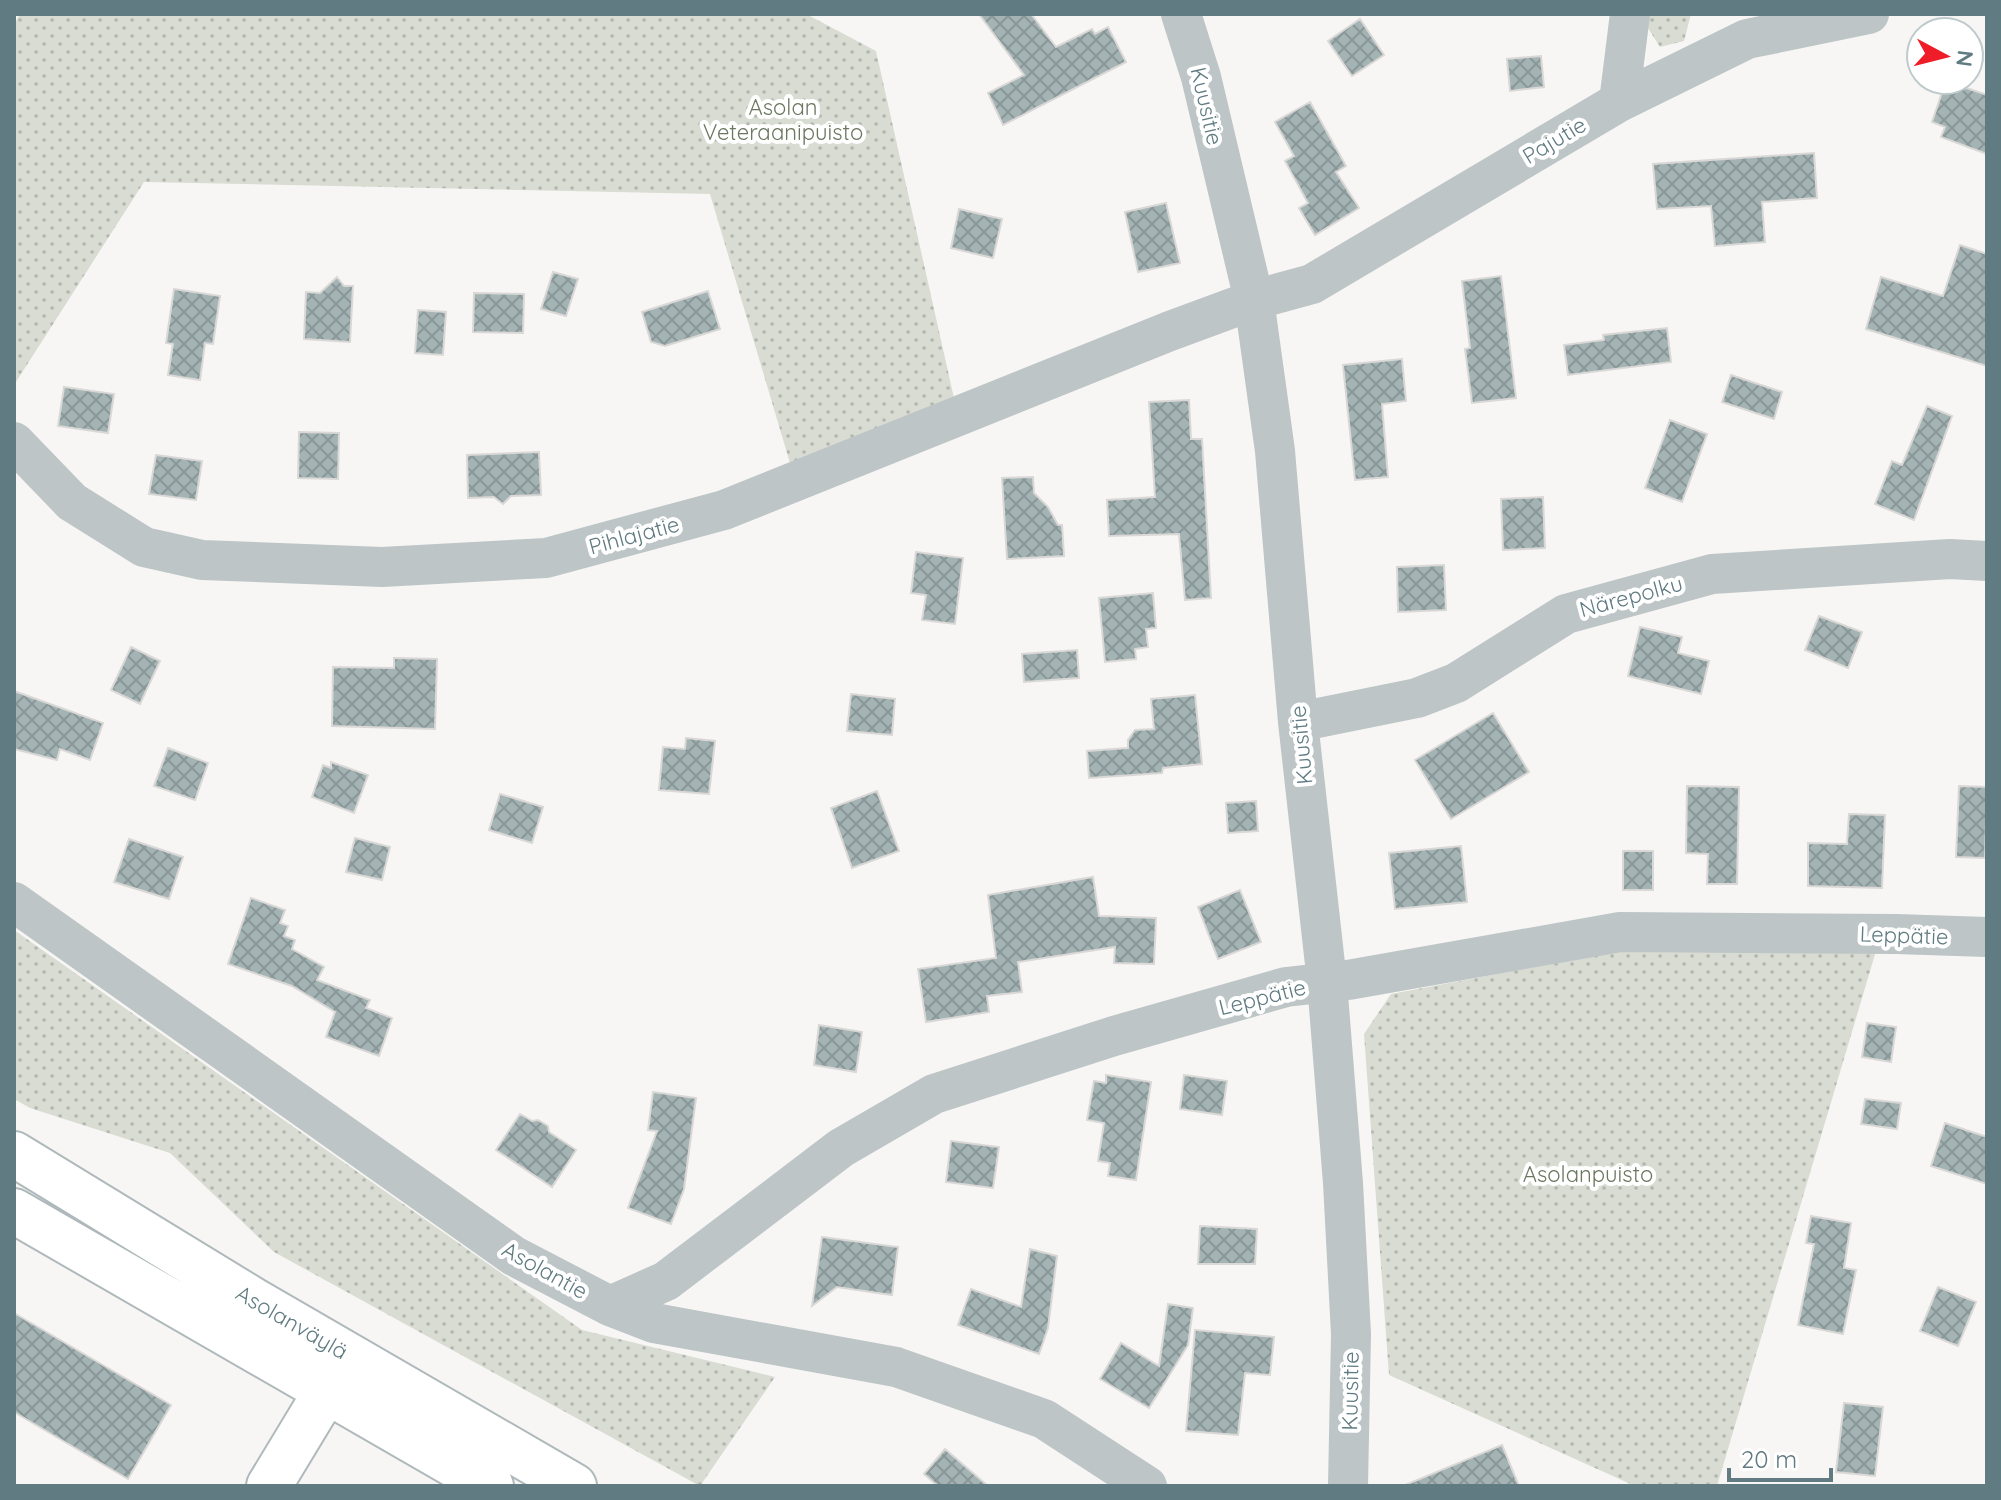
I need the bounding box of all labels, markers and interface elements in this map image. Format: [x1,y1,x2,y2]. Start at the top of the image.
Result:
north arrow [1905,16,1985,96]
text: N [1950,49,1980,68]
street label: Kuusitie [1184,64,1230,148]
park label: Asolan Veteraanipuisto [703,93,863,146]
street label: Pajutie [1517,110,1591,170]
street label: Pihlajatie [586,509,682,561]
street label: Närepolku [1576,569,1686,623]
street label: Kuusitie [1284,704,1318,786]
street label: Leppätie [1859,919,1949,951]
street label: Leppätie [1216,973,1308,1021]
park label: Asolanpuisto [1523,1160,1653,1188]
street label: Asolantie [497,1235,593,1305]
street label: Asolanväylä [231,1279,353,1365]
street label: Kuusitie [1335,1351,1365,1431]
scale bar [1729,1432,1831,1482]
text: 20 m [1741,1444,1797,1474]

